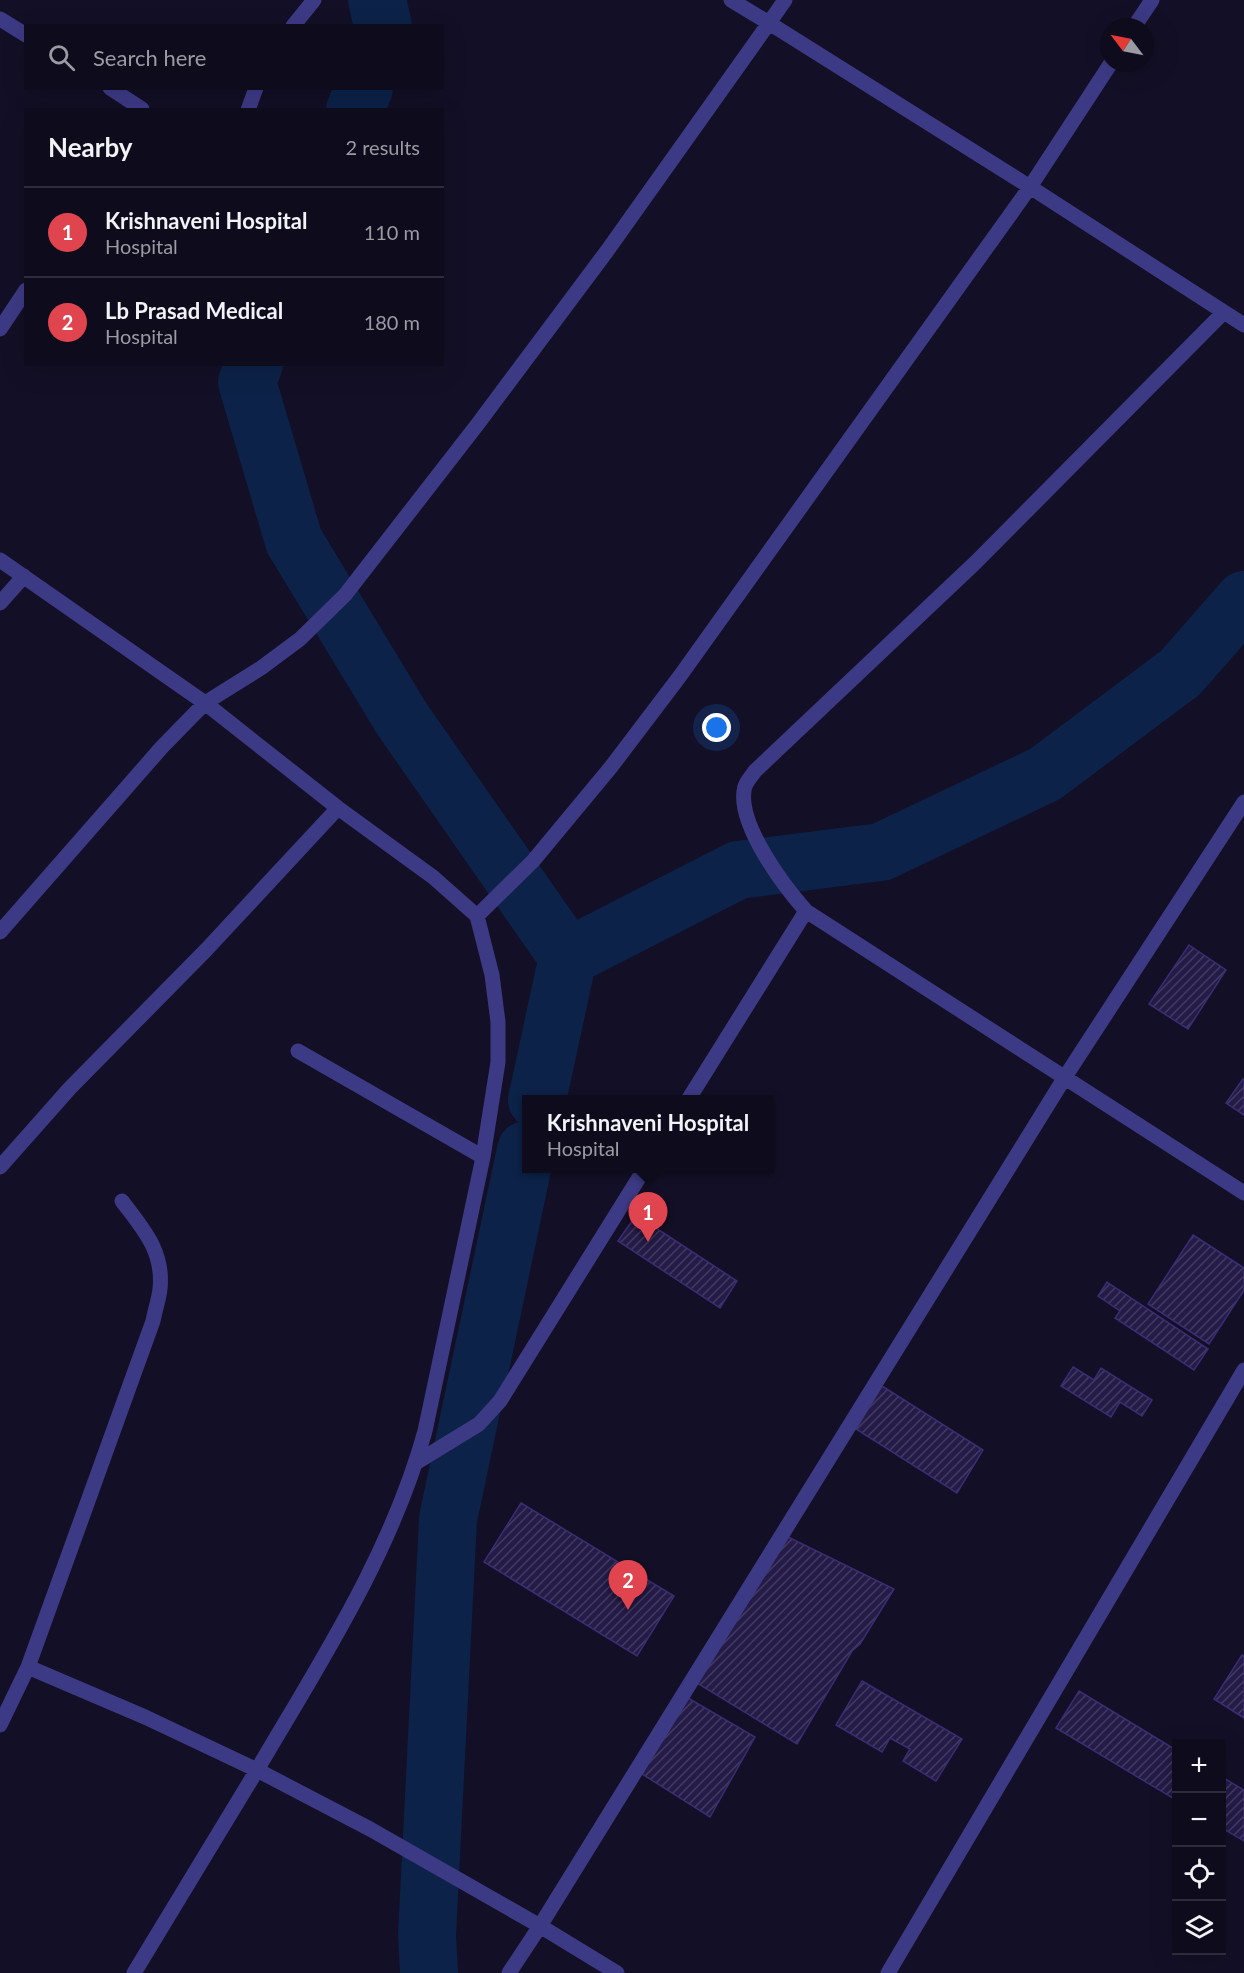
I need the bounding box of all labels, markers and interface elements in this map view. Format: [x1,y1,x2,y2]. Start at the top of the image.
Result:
north arrow [1100,18,1154,72]
search box [24,24,444,90]
icon: search [45,41,78,74]
text: Search here [93,44,206,71]
text: Nearby [48,131,133,163]
text: 2 results [345,135,420,159]
text: Krishnaveni Hospital [105,207,307,234]
text: 1 [62,220,73,244]
text: 110 m [364,220,420,244]
text: Hospital [105,234,178,258]
text: Lb Prasad Medical [105,297,283,324]
text: 2 [62,310,73,334]
text: 180 m [364,310,420,334]
text: Hospital [105,324,178,348]
your location [702,713,731,742]
popup [522,1095,774,1173]
text: Krishnaveni Hospital [547,1109,749,1136]
text: Hospital [547,1136,620,1160]
pin: 1 [628,1192,668,1242]
pin: 2 [608,1560,648,1610]
map controls [1172,1739,1226,1955]
button: + [1172,1739,1226,1793]
button: − [1172,1793,1226,1847]
button: locate [1172,1847,1226,1901]
button: layers [1172,1901,1226,1955]

